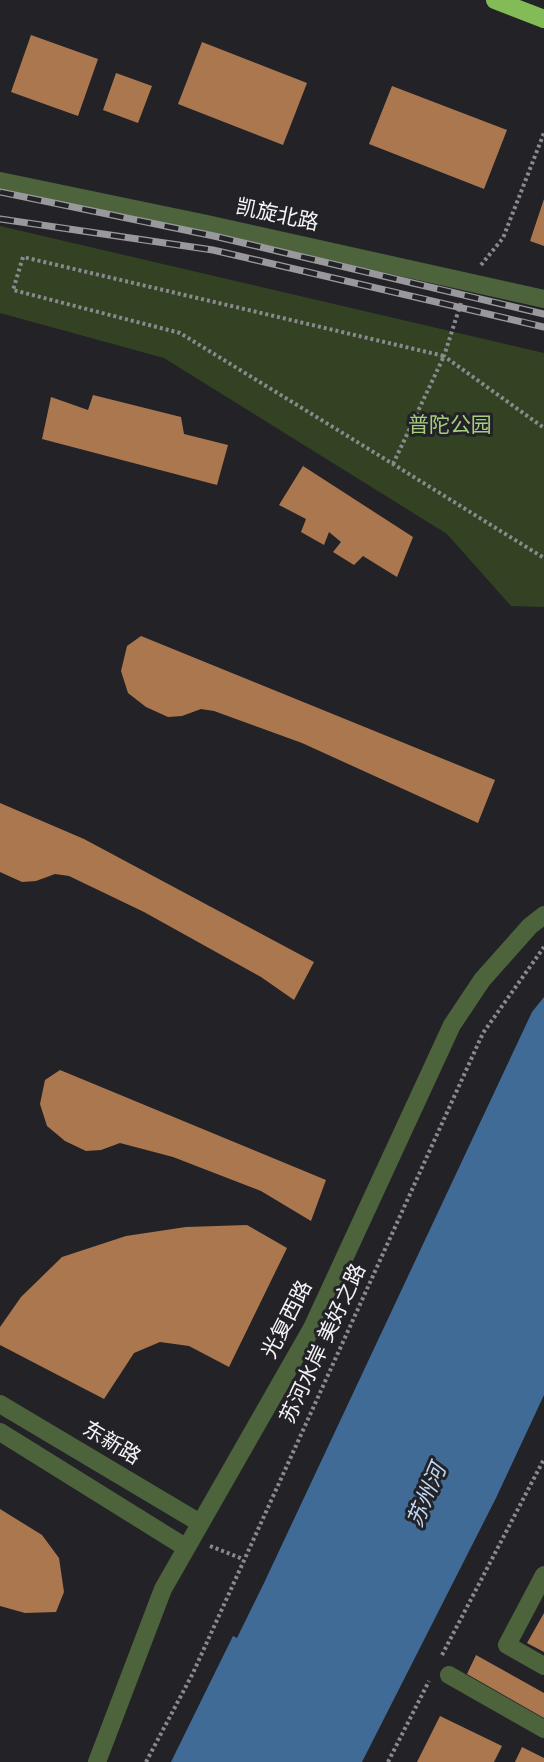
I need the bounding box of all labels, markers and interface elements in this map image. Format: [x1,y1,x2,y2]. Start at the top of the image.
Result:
street label: 凯旋北路 [233,195,321,237]
park label: 普陀公园 [408,413,492,439]
street label: 苏河水岸 美好之路 [276,1260,372,1428]
street label: 光复西路 [258,1277,318,1363]
street label: 东新路 [78,1417,144,1471]
water label: 苏州河 [403,1460,453,1532]

